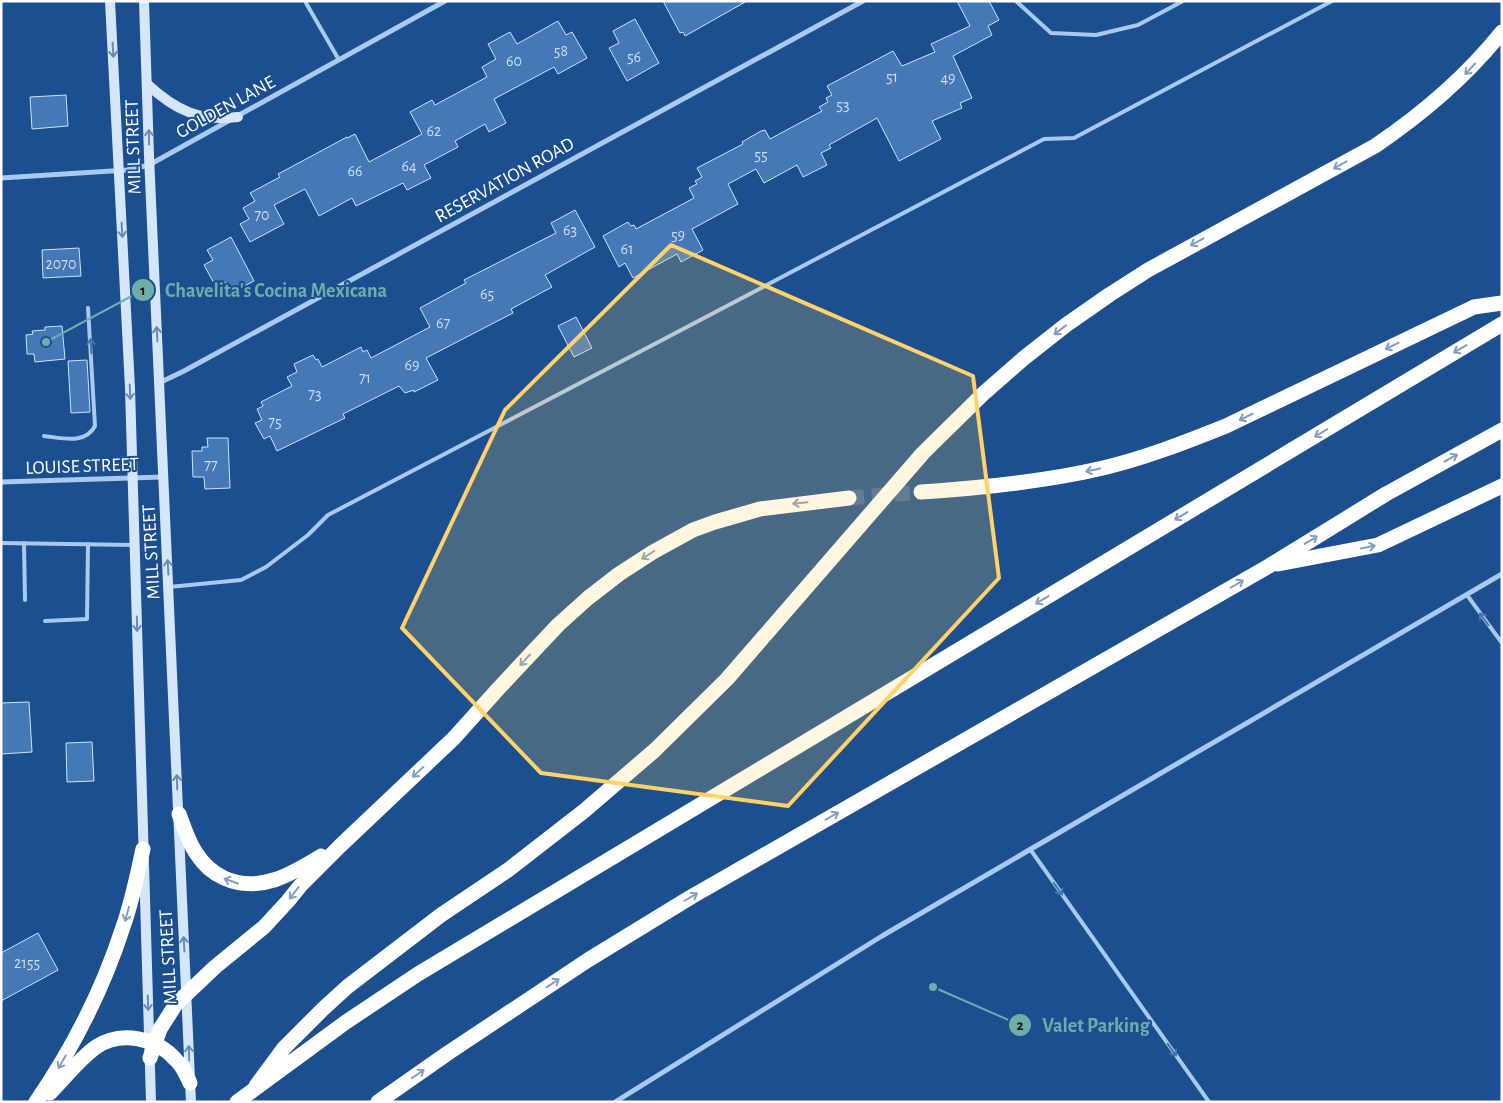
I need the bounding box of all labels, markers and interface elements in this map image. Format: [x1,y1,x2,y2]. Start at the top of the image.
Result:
one-way arrow [108,42,117,58]
house number: 58 [554,43,568,59]
house number: 56 [627,49,641,65]
house number: 60 [506,53,522,69]
one-way arrow [1464,62,1476,75]
house number: 51 [886,69,898,85]
house number: 49 [940,70,956,86]
street label: GOLDEN LANE [173,72,278,142]
house number: 53 [836,97,850,113]
street label: MILL STREET [122,99,145,195]
house number: 62 [427,123,441,139]
one-way arrow [144,129,153,145]
street label: RESERVATION ROAD [432,134,577,226]
house number: 55 [754,147,768,163]
house number: 64 [401,158,417,174]
one-way arrow [1334,161,1348,171]
house number: 66 [347,163,363,179]
house number: 70 [254,207,270,223]
one-way arrow [118,221,127,237]
house number: 63 [563,222,577,238]
house number: 59 [671,227,685,243]
one-way arrow [1190,237,1205,247]
house number: 61 [620,241,634,257]
house number: 2070 [46,256,76,272]
callout: Chavelita's Cocina Mexicana [130,272,398,307]
text: Chavelita's Cocina Mexicana [165,281,387,301]
text: 1 [140,283,146,298]
house number: 65 [480,286,494,302]
house number: 67 [436,315,450,331]
one-way arrow [1054,324,1067,335]
one-way arrow [153,326,162,342]
one-way arrow [86,338,95,354]
one-way arrow [1385,342,1400,351]
one-way arrow [1453,345,1467,355]
house number: 69 [404,357,420,373]
house number: 71 [359,370,371,386]
one-way arrow [125,384,135,400]
house number: 73 [308,386,322,402]
one-way arrow [1239,412,1254,422]
house number: 75 [268,414,282,430]
one-way arrow [1314,428,1328,438]
one-way arrow [1443,453,1458,463]
street label: LOUISE STREET [25,455,139,478]
house number: 77 [204,457,218,473]
one-way arrow [1085,466,1101,475]
one-way arrow [792,499,808,508]
street label: MILL STREET [140,504,163,600]
one-way arrow [1175,512,1189,522]
one-way arrow [1303,535,1317,545]
one-way arrow [1360,541,1376,551]
one-way arrow [641,550,655,560]
one-way arrow [163,560,173,576]
one-way arrow [1229,579,1244,588]
one-way arrow [1035,595,1049,605]
one-way arrow [1479,612,1489,626]
one-way arrow [132,616,142,632]
one-way arrow [519,654,531,666]
one-way arrow [412,766,425,778]
one-way arrow [173,774,182,790]
one-way arrow [825,811,839,821]
one-way arrow [224,876,239,885]
one-way arrow [1053,882,1063,896]
one-way arrow [289,886,300,899]
one-way arrow [684,892,698,902]
one-way arrow [122,905,132,921]
street label: MILL STREET [157,909,180,1005]
one-way arrow [179,937,188,953]
house number: 2155 [14,955,40,971]
one-way arrow [546,978,560,988]
one-way arrow [143,994,153,1011]
callout: Valet Parking [1007,1008,1159,1043]
text: Valet Parking [1042,1016,1151,1036]
text: 2 [1016,1018,1024,1033]
one-way arrow [1167,1043,1177,1057]
one-way arrow [184,1045,194,1062]
one-way arrow [56,1054,66,1068]
one-way arrow [411,1069,425,1079]

